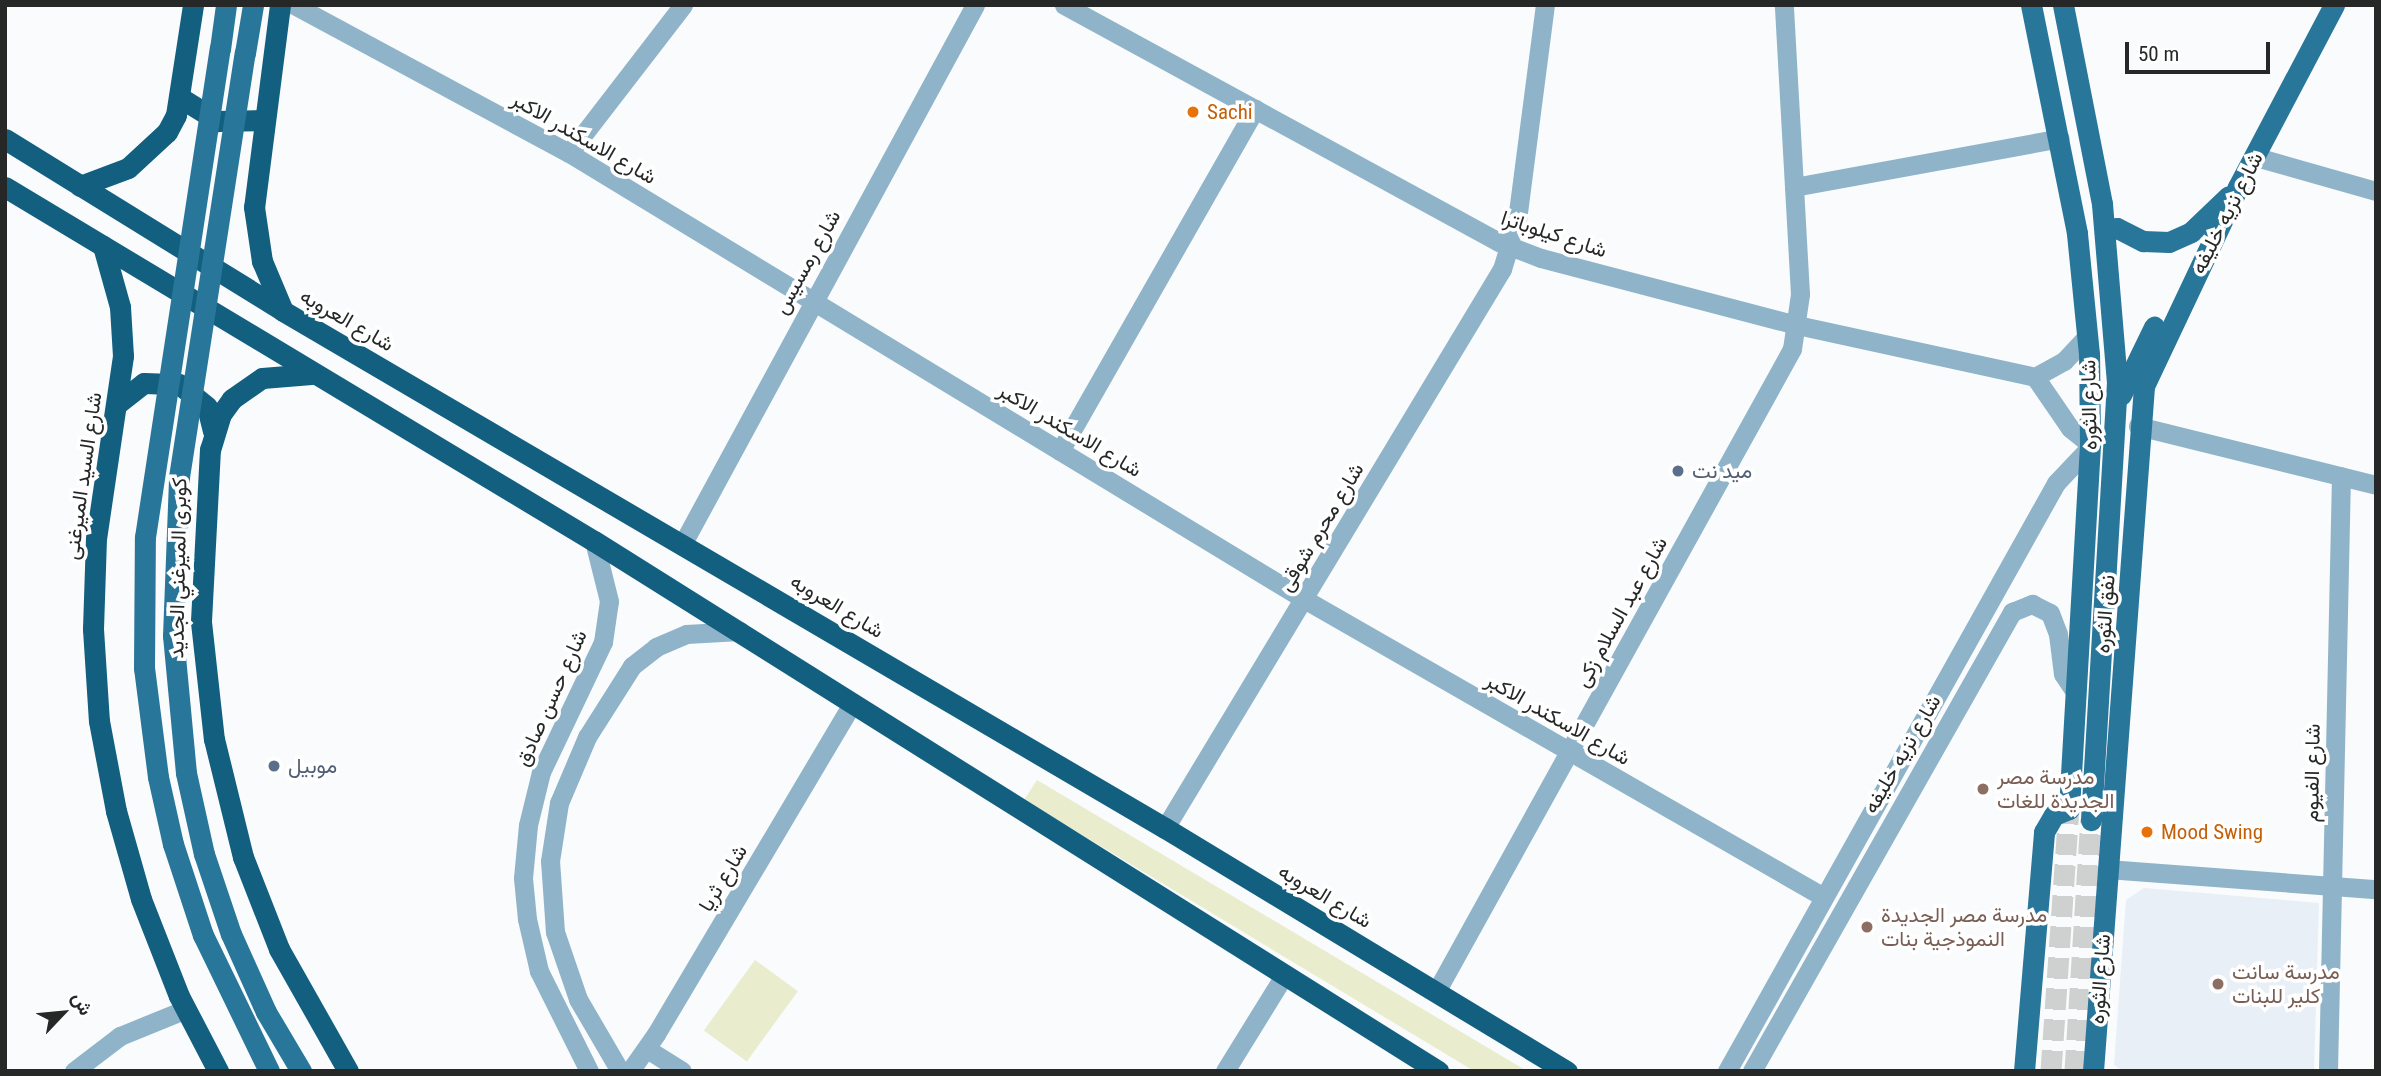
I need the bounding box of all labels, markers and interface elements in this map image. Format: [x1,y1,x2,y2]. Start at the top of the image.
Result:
scale bar [2129,28,2274,72]
text: 50 m [2138,42,2179,66]
street label: شارع الاسكندر الاكبر [507,86,661,190]
place label: Sachi [1207,99,1253,125]
marker: Sachi [1185,104,1201,120]
street label: شارع نزيه خليفه [2186,148,2268,278]
street label: شارع كيلوباترا [1498,205,1610,263]
street label: شارع رمسيس [768,206,846,318]
street label: شارع العروبه [296,283,398,357]
street label: شارع الثوره [2076,360,2102,450]
street label: شارع الاسكندر الاكبر [994,377,1146,483]
street label: شارع السيد الميرغنى [59,391,107,561]
street label: شارع محرم شوقى [1273,458,1369,596]
place label: ميد نت [1692,458,1752,484]
marker: ميد نت [1670,463,1686,479]
street label: كوبرى الميرغني الجديد [164,477,192,659]
street label: شارع عبد السلام زكى [1569,532,1673,692]
street label: شارع العروبه [786,568,888,644]
street label: نفق الثوره [2090,574,2120,654]
street label: شارع حسن صادق [510,626,592,770]
street label: شارع الاسكندر الاكبر [1481,667,1635,771]
street label: شارع نزيه خليفه [1858,690,1946,818]
street label: شارع الفيوم [2299,723,2325,823]
place label: موبيل [288,753,337,779]
marker: موبيل [266,758,282,774]
place label: مدرسة مصر الجديدة للغات [1997,764,2114,814]
marker: مدرسة مصر الجديدة للغات [1975,781,1991,797]
place label: Mood Swing [2161,819,2263,845]
marker: Mood Swing [2139,824,2155,840]
street label: شارع ثريا [693,840,753,916]
street label: شارع العروبه [1274,858,1376,934]
place label: مدرسة مصر الجديدة النموذجية بنات [1881,902,2047,952]
marker: مدرسة مصر الجديدة النموذجية بنات [1859,919,1875,935]
street label: شارع الثوره [2084,933,2116,1025]
place label: مدرسة سانت كلير للبنات [2232,959,2340,1009]
marker: مدرسة سانت كلير للبنات [2210,976,2226,992]
north arrow [28,978,98,1048]
text: ش [67,988,98,1019]

